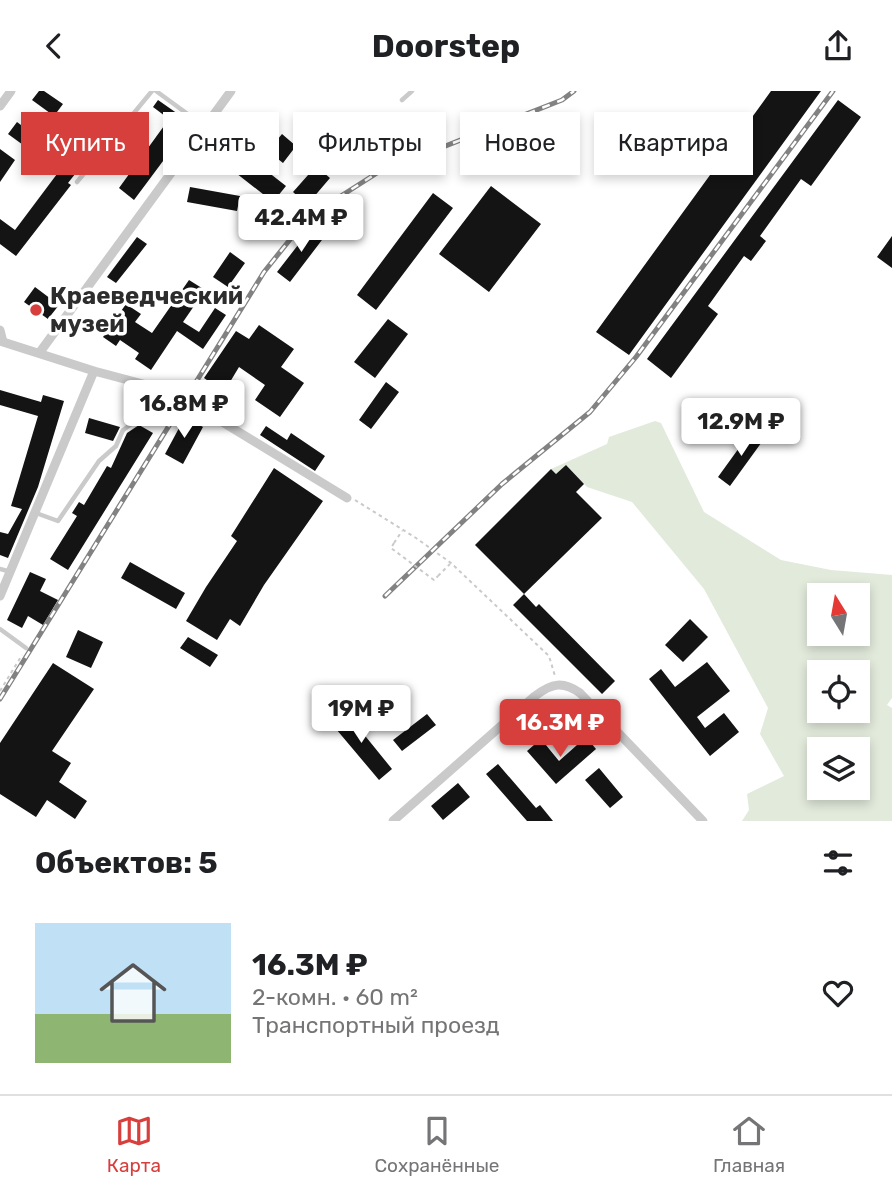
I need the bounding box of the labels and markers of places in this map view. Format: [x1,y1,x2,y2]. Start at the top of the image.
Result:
pin: 42.4M ₽ [236,195,366,254]
place label: Краеведческий музей [50,282,243,338]
marker: Краеведческий музей [28,302,44,318]
pin: 16.8M ₽ [119,381,249,440]
pin: 12.9M ₽ [676,399,806,458]
pin: 19M ₽ [312,685,410,745]
pin: 16.3M ₽ [495,699,625,759]

